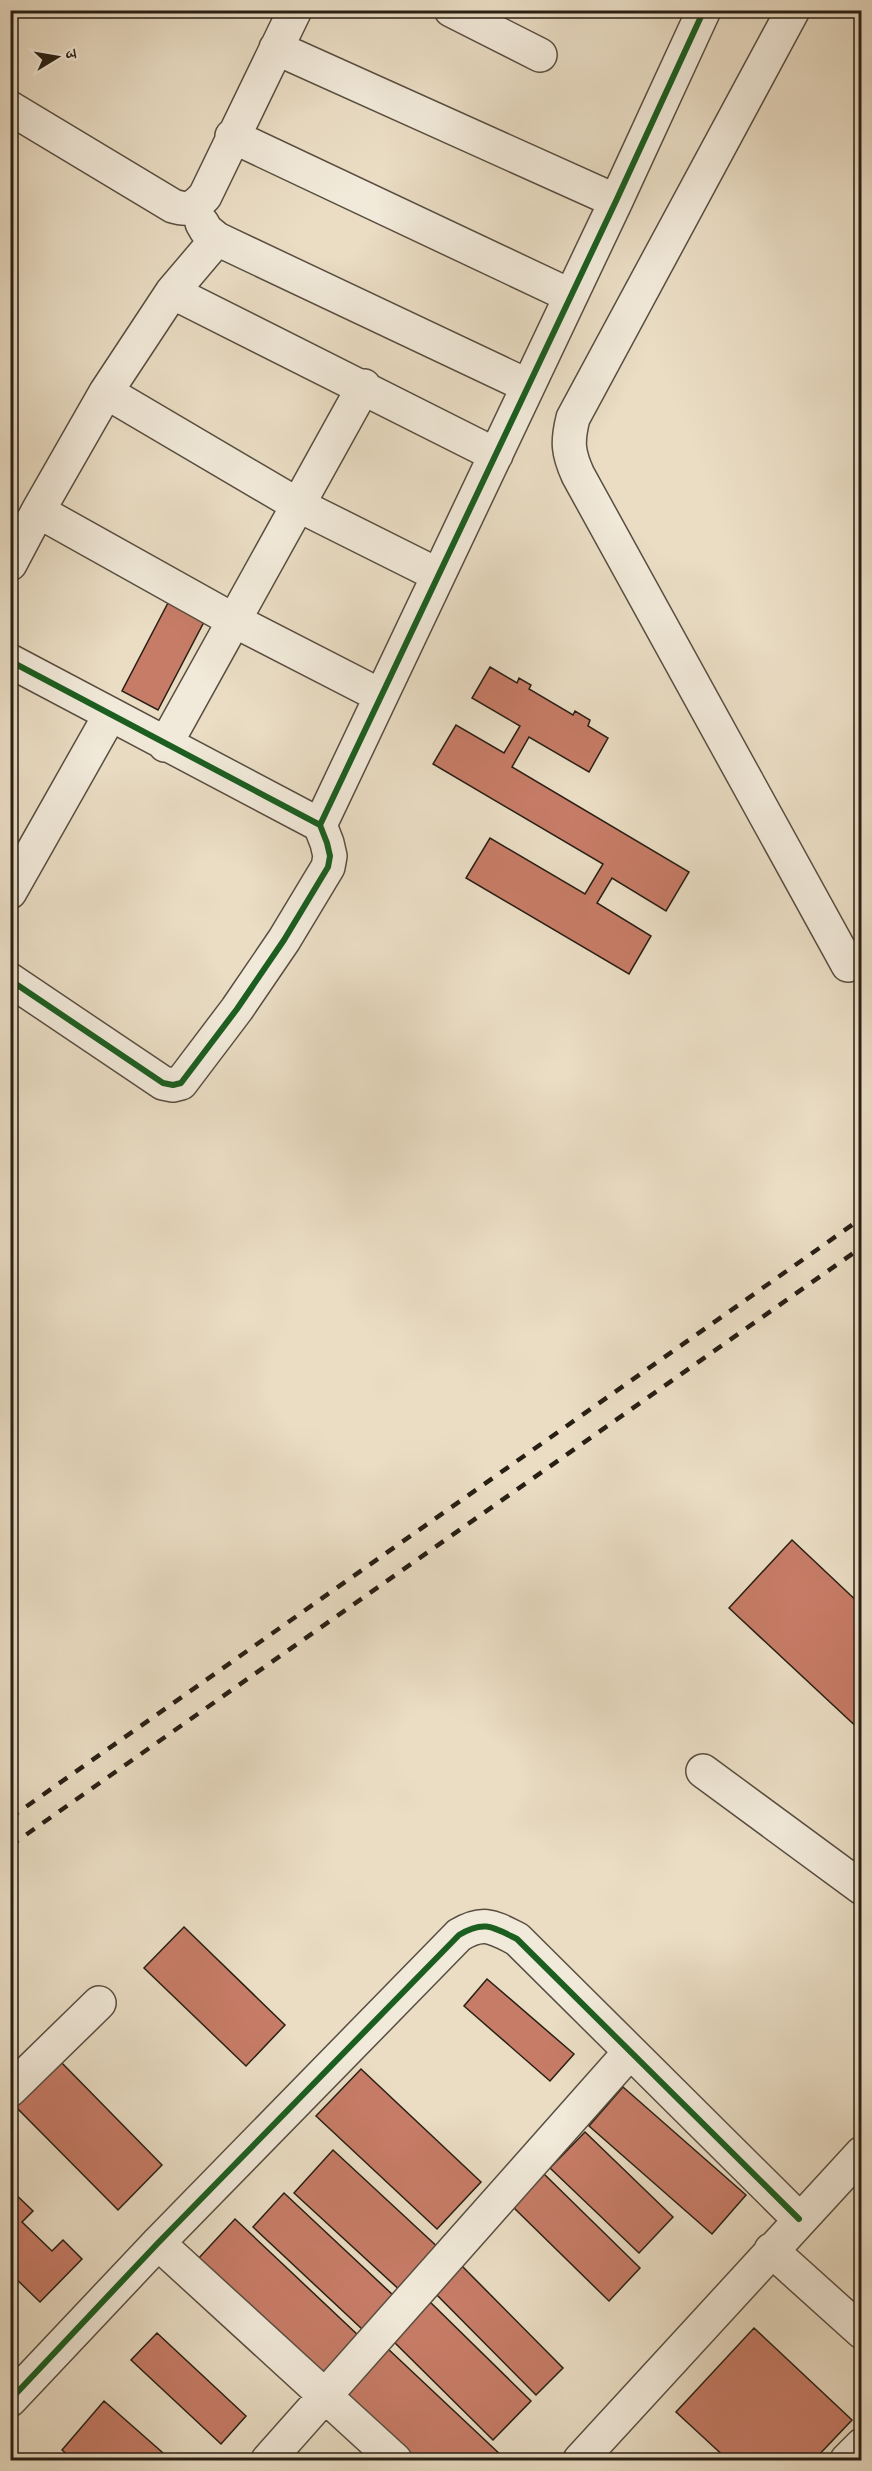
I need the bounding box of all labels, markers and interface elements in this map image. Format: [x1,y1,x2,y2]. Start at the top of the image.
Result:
north arrow [27,27,87,87]
text: उ [61,47,82,62]

